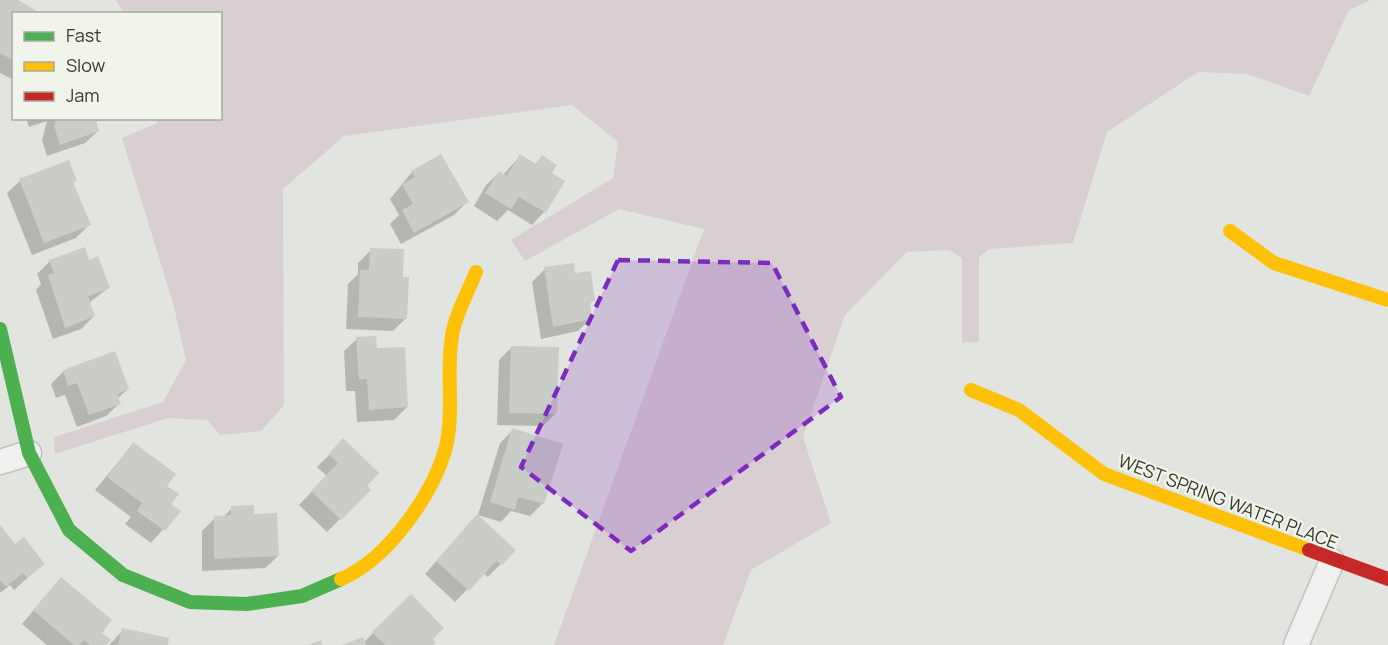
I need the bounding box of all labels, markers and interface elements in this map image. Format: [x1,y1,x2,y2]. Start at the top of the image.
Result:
legend [12,12,222,120]
text: Fast [66,23,101,47]
text: Slow [66,53,106,77]
text: Jam [66,83,100,107]
street label: WEST SPRING WATER PLACE [1115,448,1342,554]

